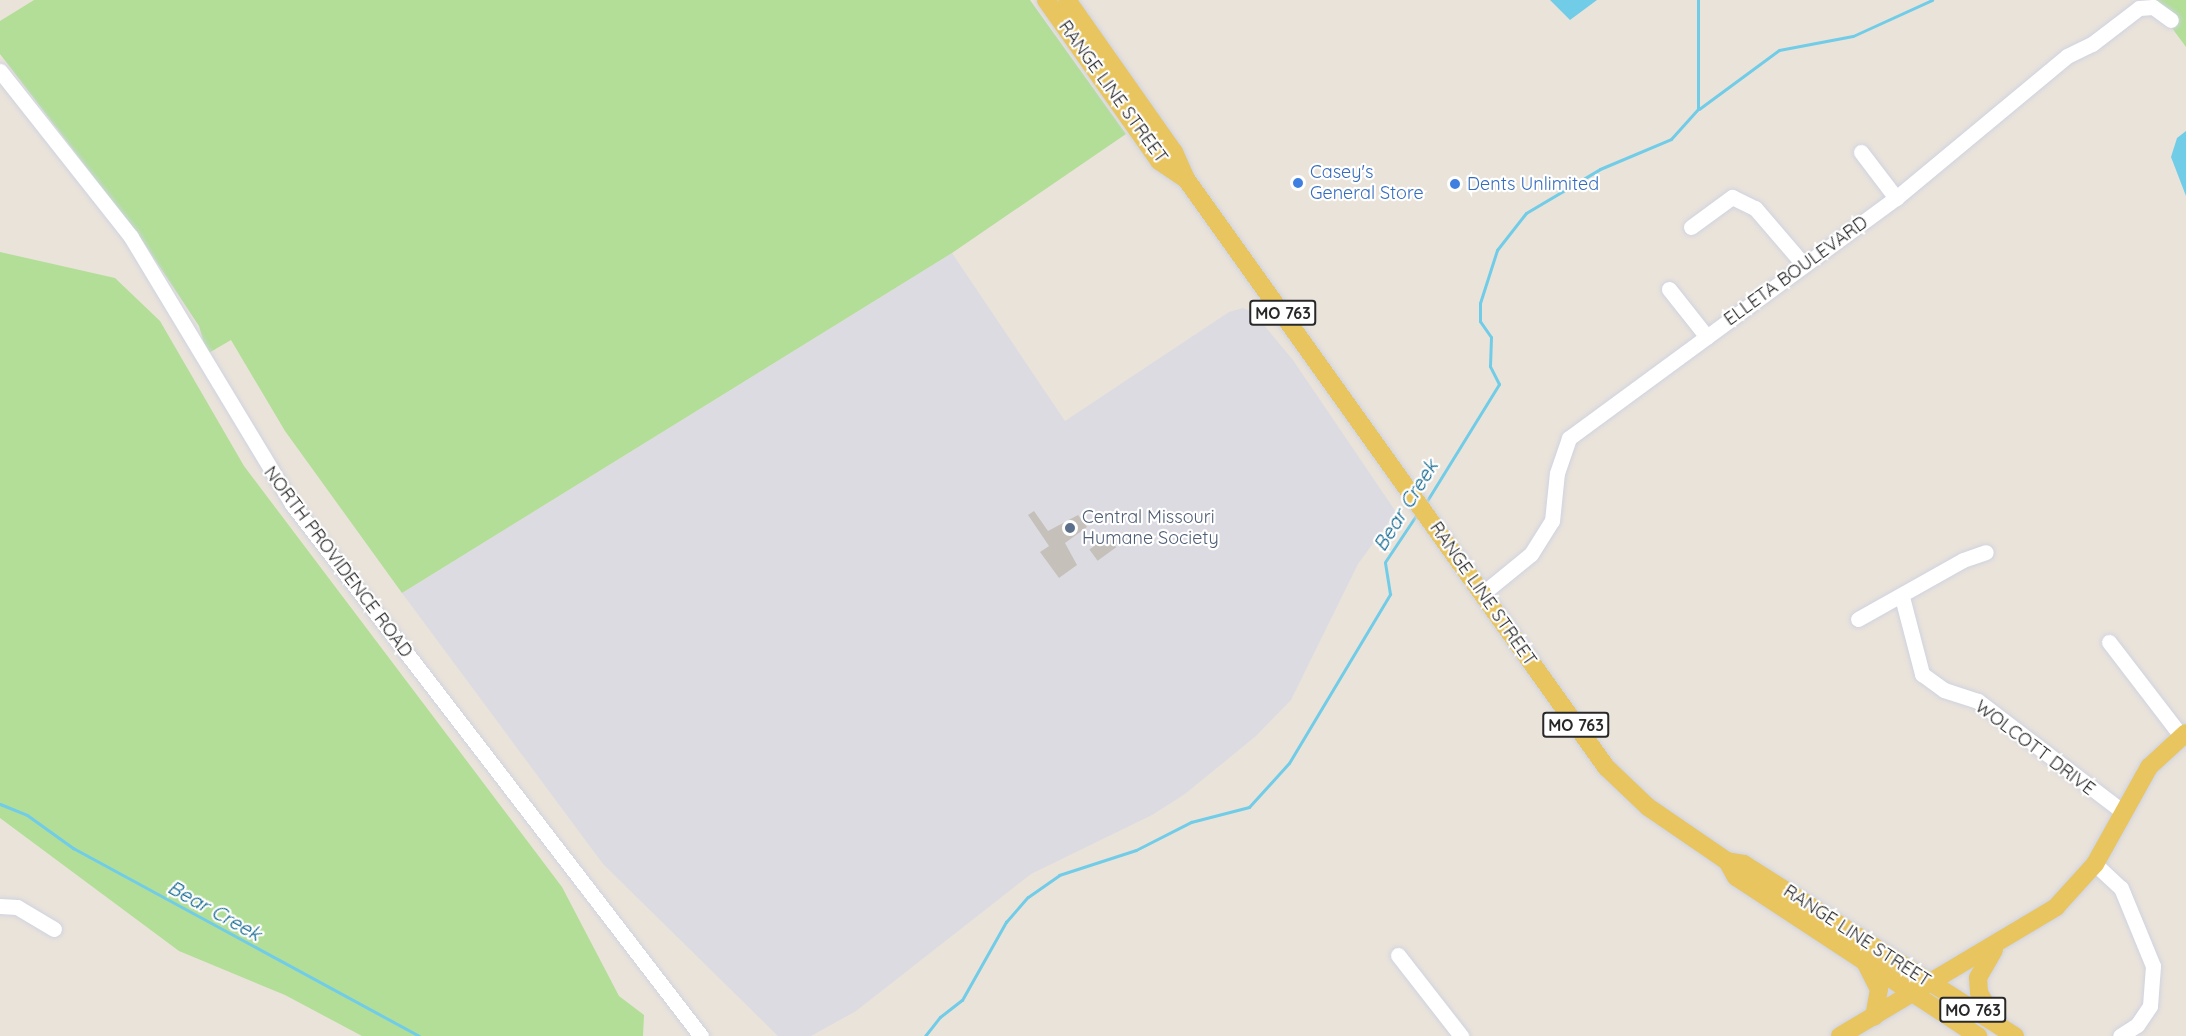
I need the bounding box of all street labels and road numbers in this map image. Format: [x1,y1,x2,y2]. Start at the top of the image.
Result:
street label: RANGE LINE STREET [1054,16,1172,168]
street label: ELLETA BOULEVARD [1720,212,1872,330]
road number: MO 763 [1248,300,1318,326]
street label: NORTH PROVIDENCE ROAD [259,462,417,662]
street label: RANGE LINE STREET [1425,518,1541,670]
street label: WOLCOTT DRIVE [1971,696,2099,800]
road number: MO 763 [1542,712,1610,738]
street label: RANGE LINE STREET [1779,880,1935,992]
road number: MO 763 [1938,997,2008,1023]

